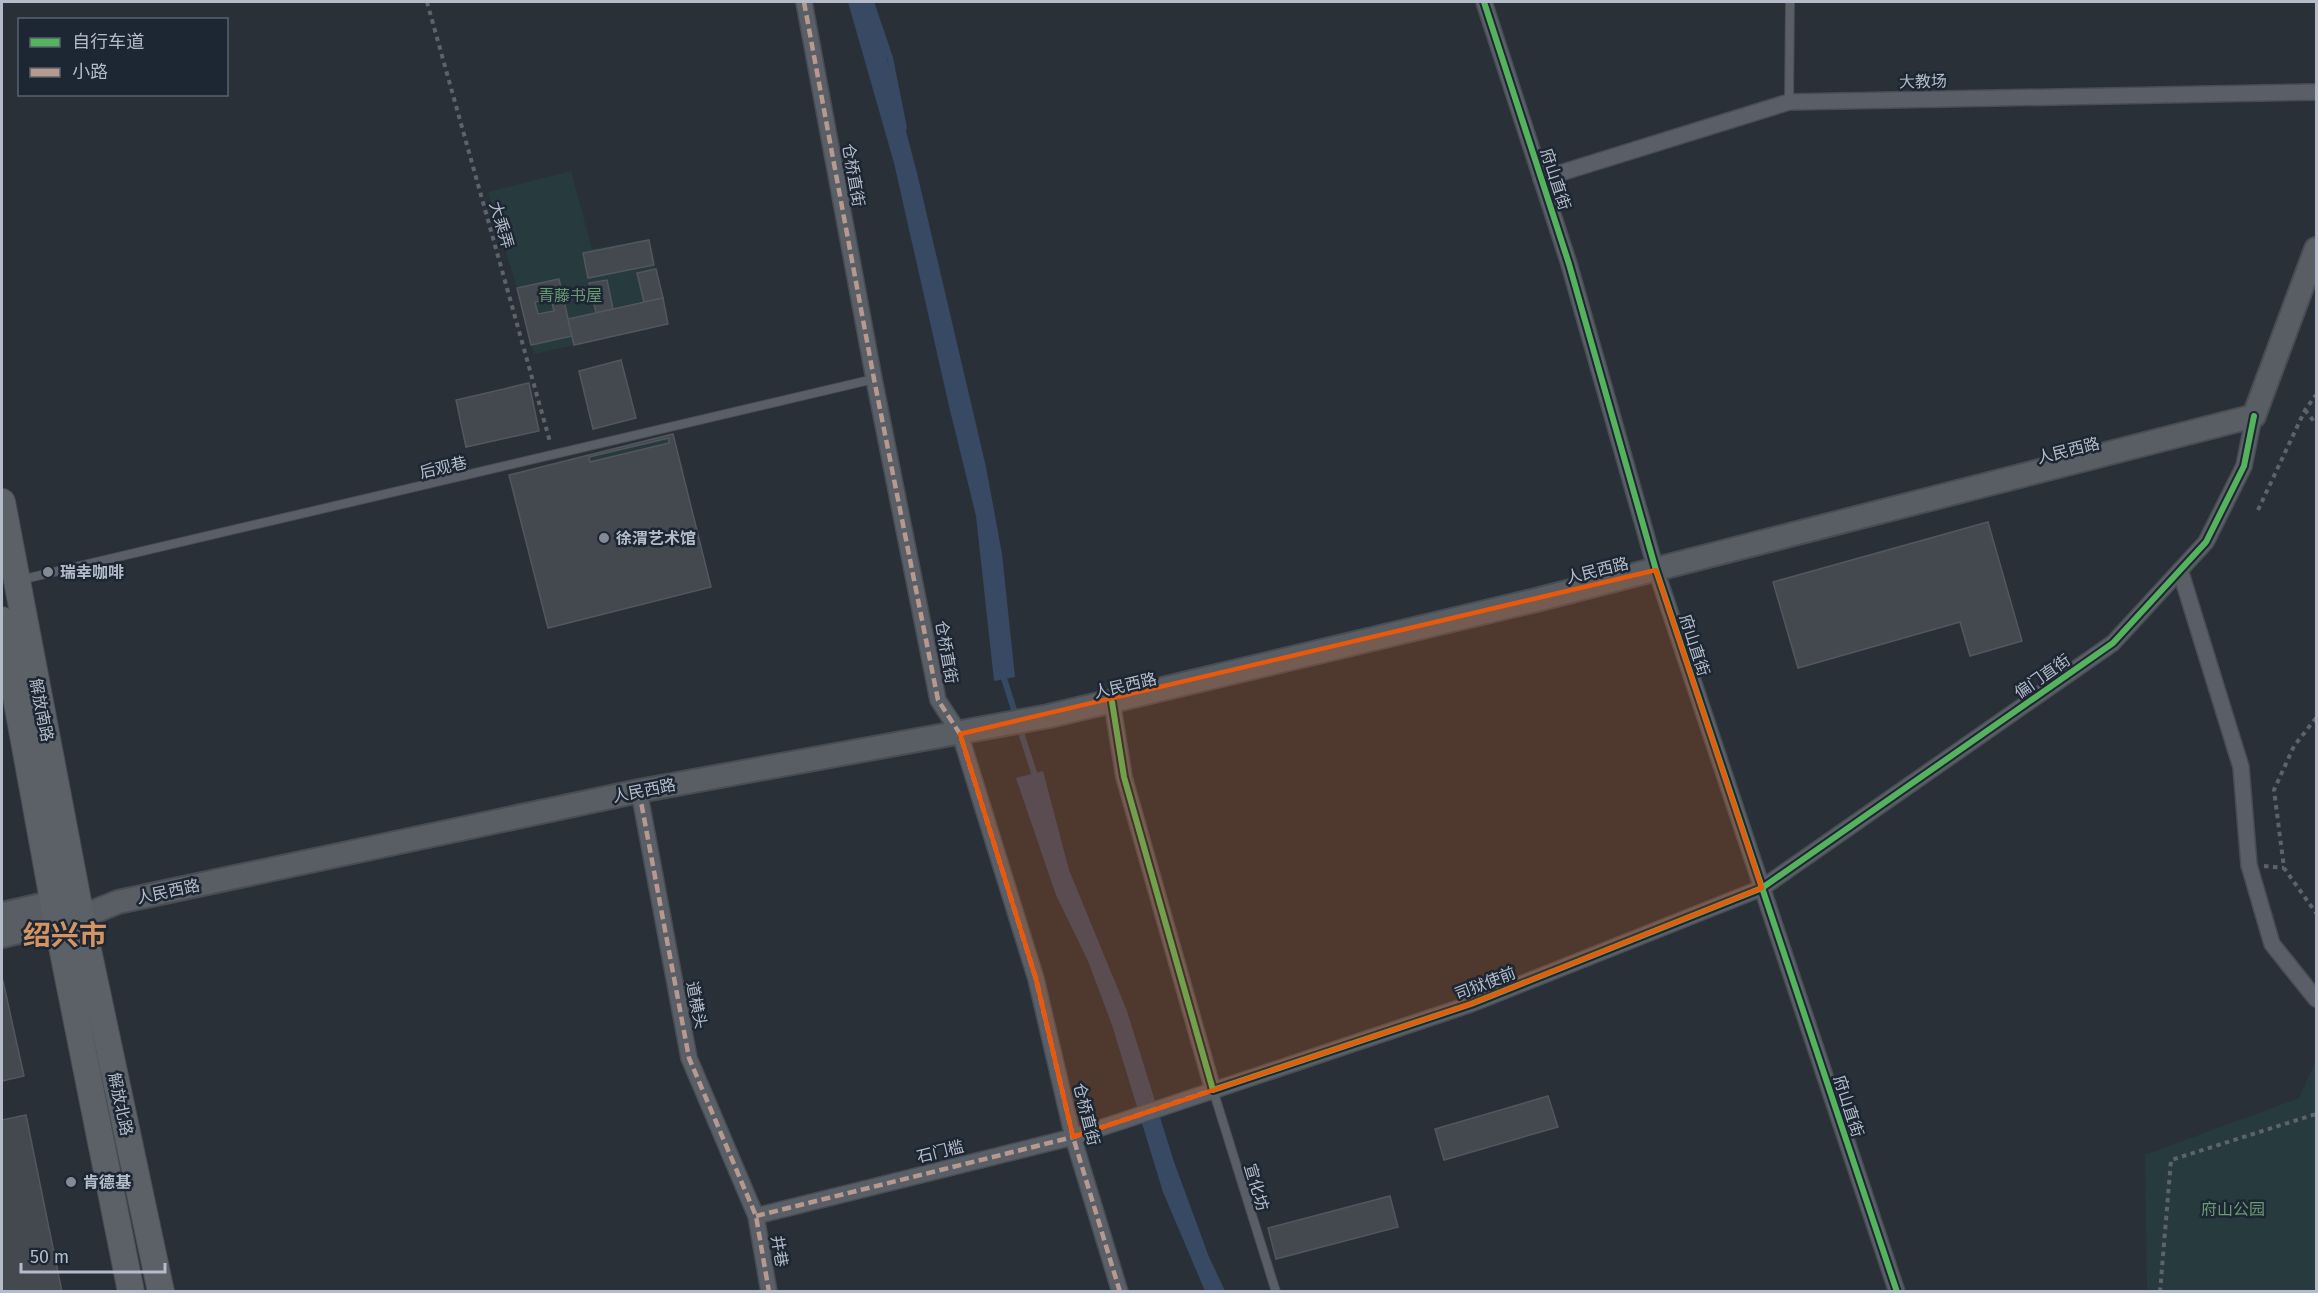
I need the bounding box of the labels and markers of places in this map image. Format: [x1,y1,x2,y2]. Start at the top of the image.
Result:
place label: 徐渭艺术馆 [616,529,696,548]
marker: 徐渭艺术馆 [597,531,611,545]
place label: 瑞幸咖啡 [60,563,124,582]
marker: 瑞幸咖啡 [41,565,55,579]
place label: 肯德基 [83,1173,132,1192]
marker: 肯德基 [64,1175,78,1189]

